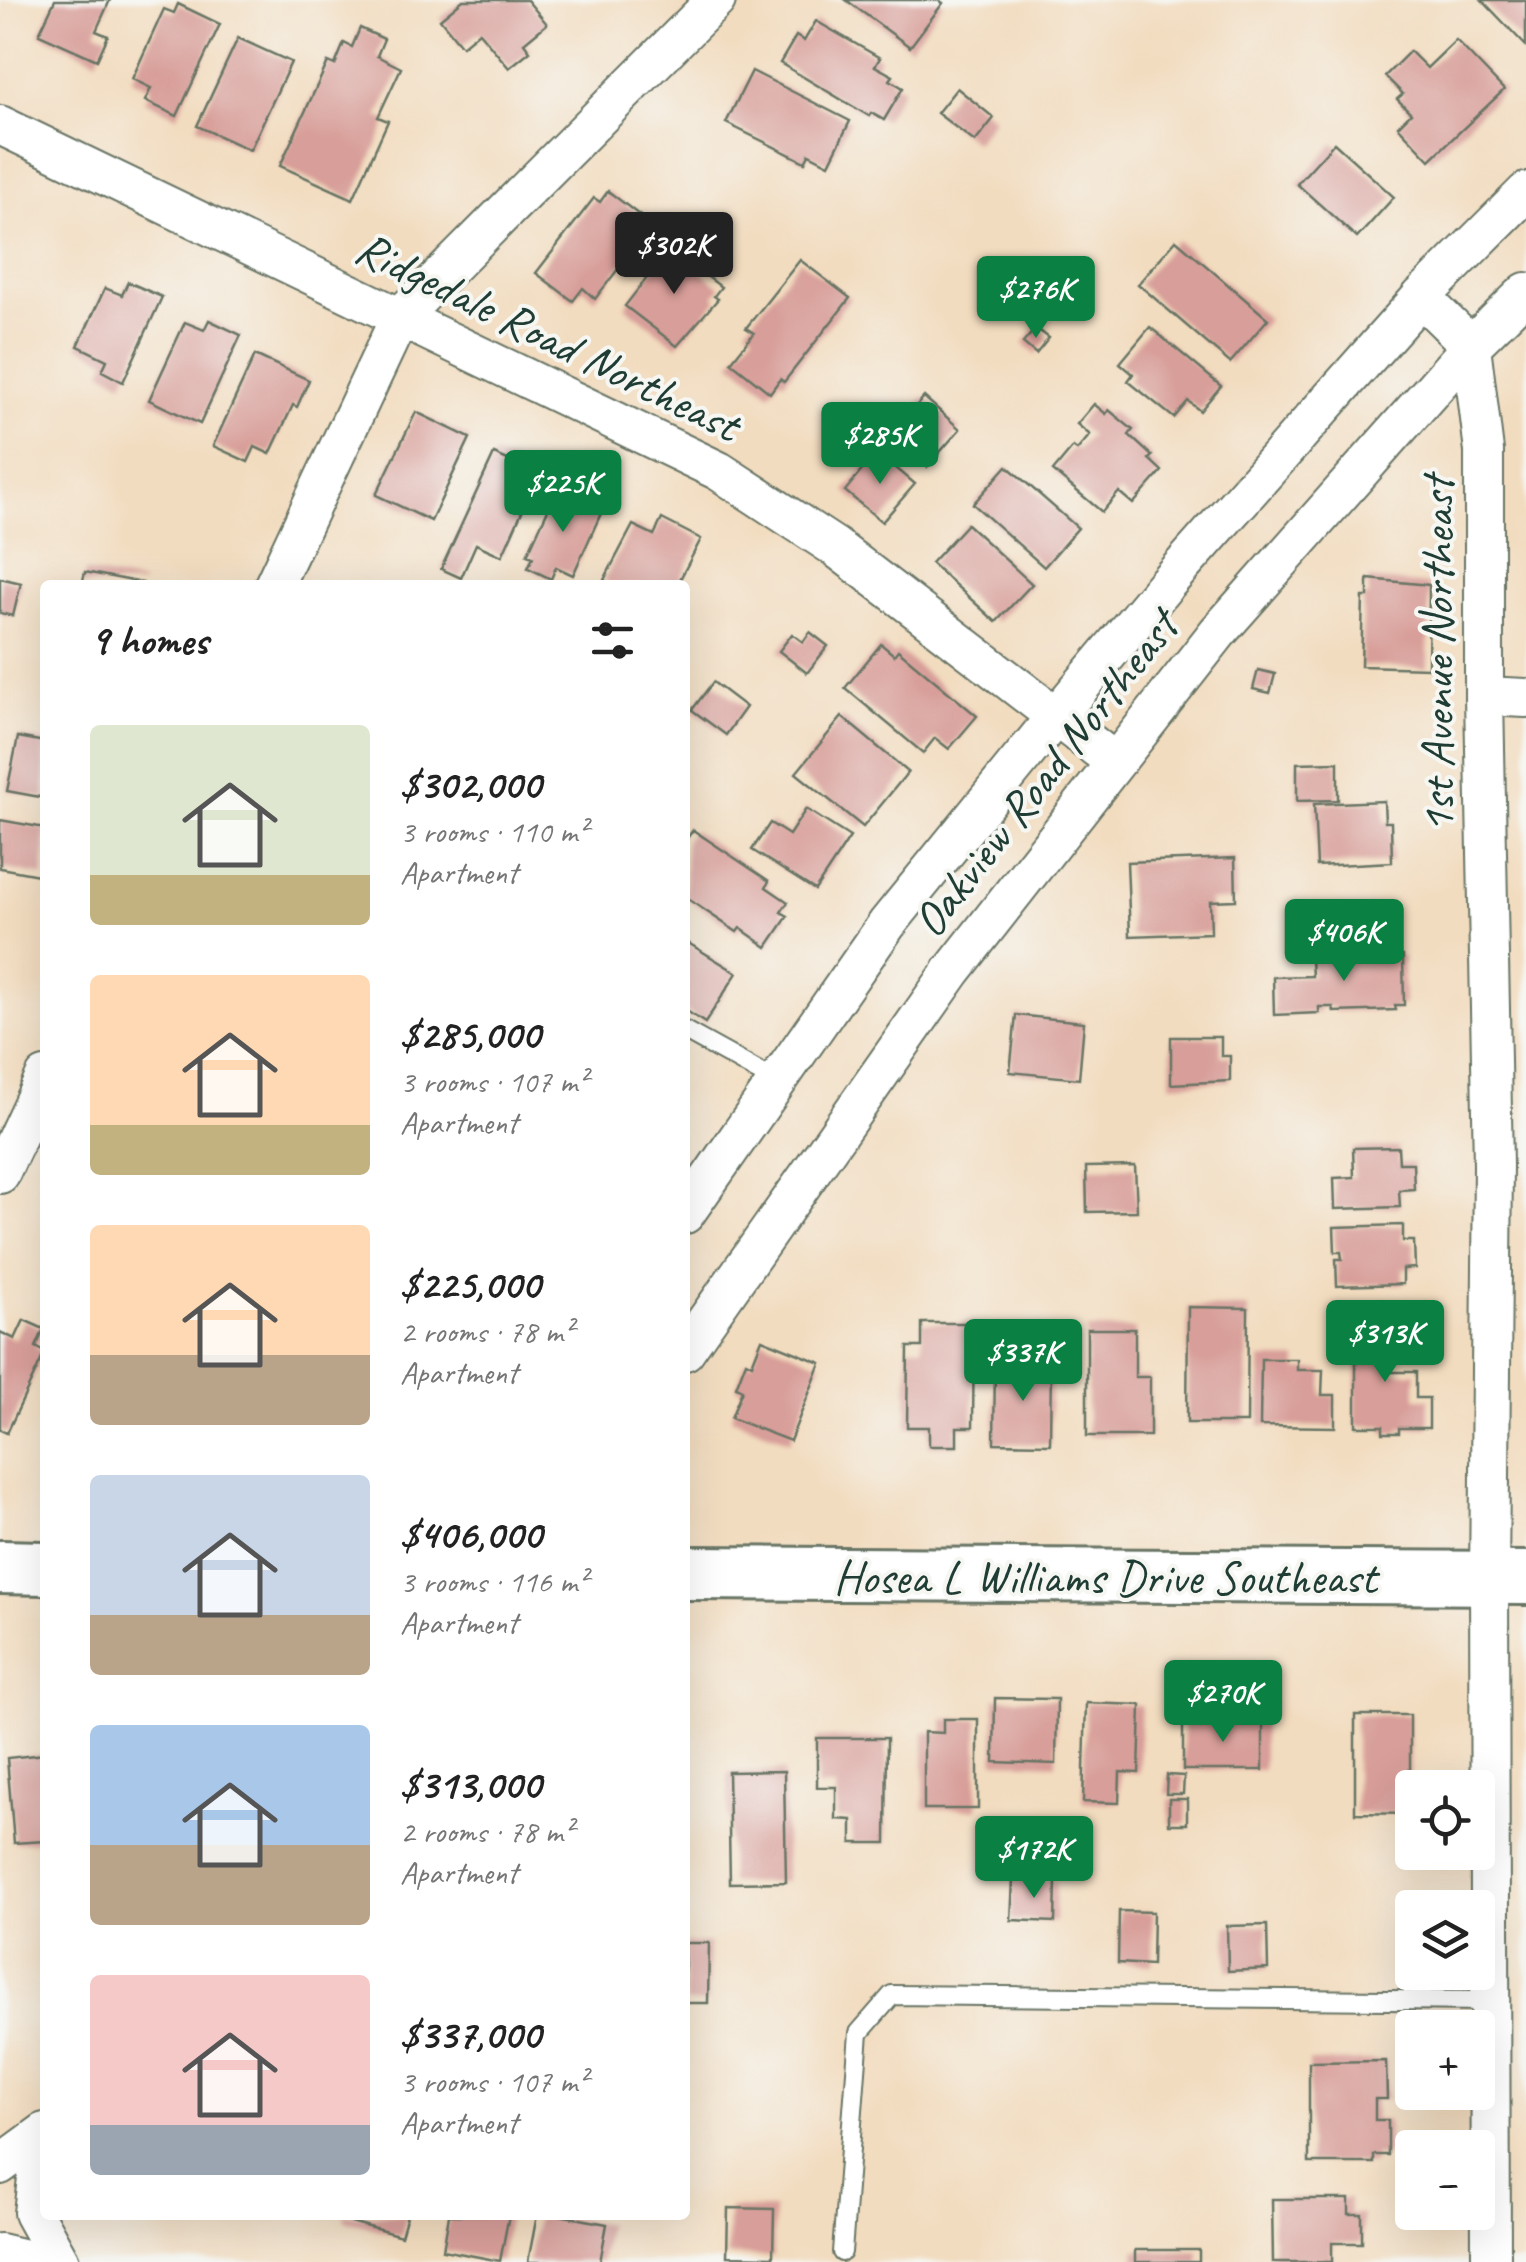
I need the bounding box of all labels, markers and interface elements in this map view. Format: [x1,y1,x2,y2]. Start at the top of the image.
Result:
pin: $302K [604,212,744,297]
street label: Ridgedale Road Northeast [346,217,753,457]
text: $302K [637,224,711,265]
pin: $276K [966,256,1106,341]
text: $276K [999,268,1073,309]
pin: $285K [810,402,950,487]
text: $285K [843,414,917,455]
pin: $225K [493,450,633,535]
text: $225K [526,462,600,503]
street label: 1st Avenue Northeast [1407,471,1467,833]
street label: Oakview Road Northeast [899,594,1195,949]
icon: filters [585,613,640,668]
text: 9 homes [90,614,208,667]
text: $302,000 [400,758,541,811]
icon: home [170,765,290,885]
text: 3 rooms · 110 m² [400,811,587,852]
text: Apartment [400,852,518,893]
pin: $406K [1274,899,1414,984]
text: $406K [1307,911,1381,952]
text: $285,000 [400,1008,540,1061]
icon: home [170,1015,290,1135]
text: 3 rooms · 107 m² [400,1061,587,1102]
text: Apartment [400,1102,518,1143]
text: $225,000 [400,1258,540,1311]
icon: home [170,1265,290,1385]
pin: $313K [1315,1300,1455,1385]
text: 2 rooms · 78 m² [400,1311,573,1352]
text: $313K [1348,1312,1422,1353]
pin: $337K [953,1319,1093,1404]
text: $337K [986,1331,1060,1372]
text: Apartment [400,1352,518,1393]
text: $406,000 [400,1508,542,1561]
icon: home [170,1515,290,1635]
street label: Hosea L Williams Drive Southeast [834,1547,1381,1607]
text: 3 rooms · 116 m² [400,1561,587,1602]
text: Apartment [400,1602,518,1643]
pin: $270K [1153,1660,1293,1745]
text: $270K [1186,1672,1260,1713]
text: $313,000 [400,1758,541,1811]
icon: home [170,1765,290,1885]
map controls [1395,1770,1495,2230]
button: locate [1395,1770,1495,1870]
text: 2 rooms · 78 m² [400,1811,573,1852]
pin: $172K [964,1816,1104,1901]
text: $172K [997,1828,1071,1869]
text: Apartment [400,1852,518,1893]
button: layers [1395,1890,1495,1990]
text: $337,000 [400,2008,540,2061]
button: + [1395,2010,1495,2110]
icon: home [170,2015,290,2135]
text: 3 rooms · 107 m² [400,2061,587,2102]
text: Apartment [400,2102,518,2143]
button: − [1395,2130,1495,2230]

